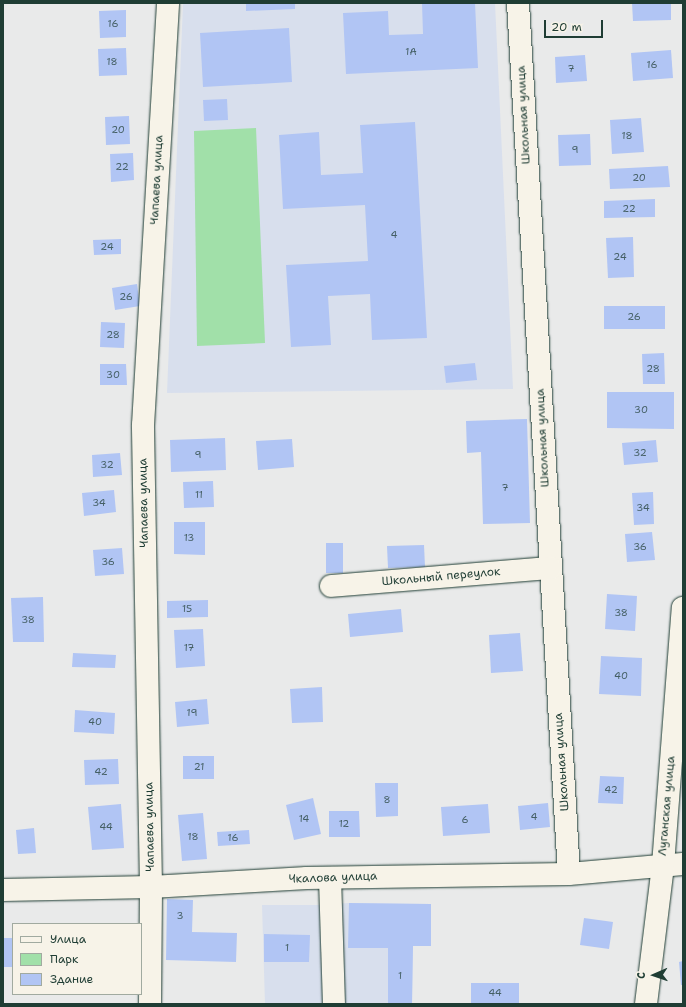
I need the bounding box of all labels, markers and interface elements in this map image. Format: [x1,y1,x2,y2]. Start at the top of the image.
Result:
scale bar [546,12,605,38]
house number: 16 [108,18,118,30]
text: 20 m [551,19,582,35]
house number: 1А [405,46,417,58]
house number: 18 [106,56,118,68]
house number: 16 [647,59,657,71]
house number: 7 [568,63,574,75]
street label: Школьная улица [514,65,534,165]
house number: 20 [111,124,125,136]
house number: 18 [621,130,633,142]
street label: Чапаева улица [147,135,167,225]
house number: 9 [572,144,578,156]
house number: 22 [115,161,129,173]
house number: 20 [632,172,646,184]
house number: 22 [622,203,636,215]
house number: 4 [391,229,397,241]
house number: 24 [100,241,114,253]
house number: 24 [613,251,627,263]
house number: 26 [119,291,133,303]
house number: 26 [627,311,641,323]
house number: 28 [106,329,120,341]
house number: 28 [646,363,660,375]
house number: 30 [106,369,120,381]
street label: Школьная улица [533,388,553,488]
house number: 30 [634,404,648,416]
house number: 32 [633,447,647,459]
house number: 9 [195,449,201,461]
street label: Чапаева улица [136,458,152,548]
house number: 32 [100,459,114,471]
house number: 7 [502,482,508,494]
house number: 11 [195,489,203,501]
house number: 34 [92,497,106,509]
house number: 34 [636,502,650,514]
house number: 13 [184,532,194,544]
house number: 36 [633,541,647,553]
house number: 36 [101,556,115,568]
street label: Школьный переулок [381,565,501,589]
house number: 15 [182,603,192,615]
house number: 38 [614,607,628,619]
house number: 38 [21,614,35,626]
house number: 17 [184,642,194,654]
house number: 40 [614,670,628,682]
house number: 19 [187,707,197,719]
street label: Школьная улица [551,712,573,812]
house number: 40 [88,716,102,728]
street label: Луганская улица [655,755,679,857]
house number: 21 [194,761,204,773]
house number: 42 [94,766,108,778]
street label: Чапаева улица [142,782,158,872]
house number: 42 [604,784,618,796]
house number: 8 [384,794,390,806]
house number: 4 [531,811,537,823]
house number: 14 [299,813,309,825]
house number: 6 [462,814,468,826]
house number: 12 [339,818,349,830]
house number: 44 [99,821,113,833]
house number: 18 [187,831,199,843]
house number: 16 [228,832,238,844]
street label: Чкалова улица [288,869,378,887]
house number: 3 [177,910,183,922]
legend [12,923,142,995]
text: Улица [50,931,86,947]
house number: 1 [285,942,289,954]
text: Парк [50,951,78,967]
north arrow [634,955,674,995]
house number: 1 [398,970,402,982]
text: Здание [50,971,93,987]
text: С [634,972,649,979]
house number: 44 [488,987,502,999]

